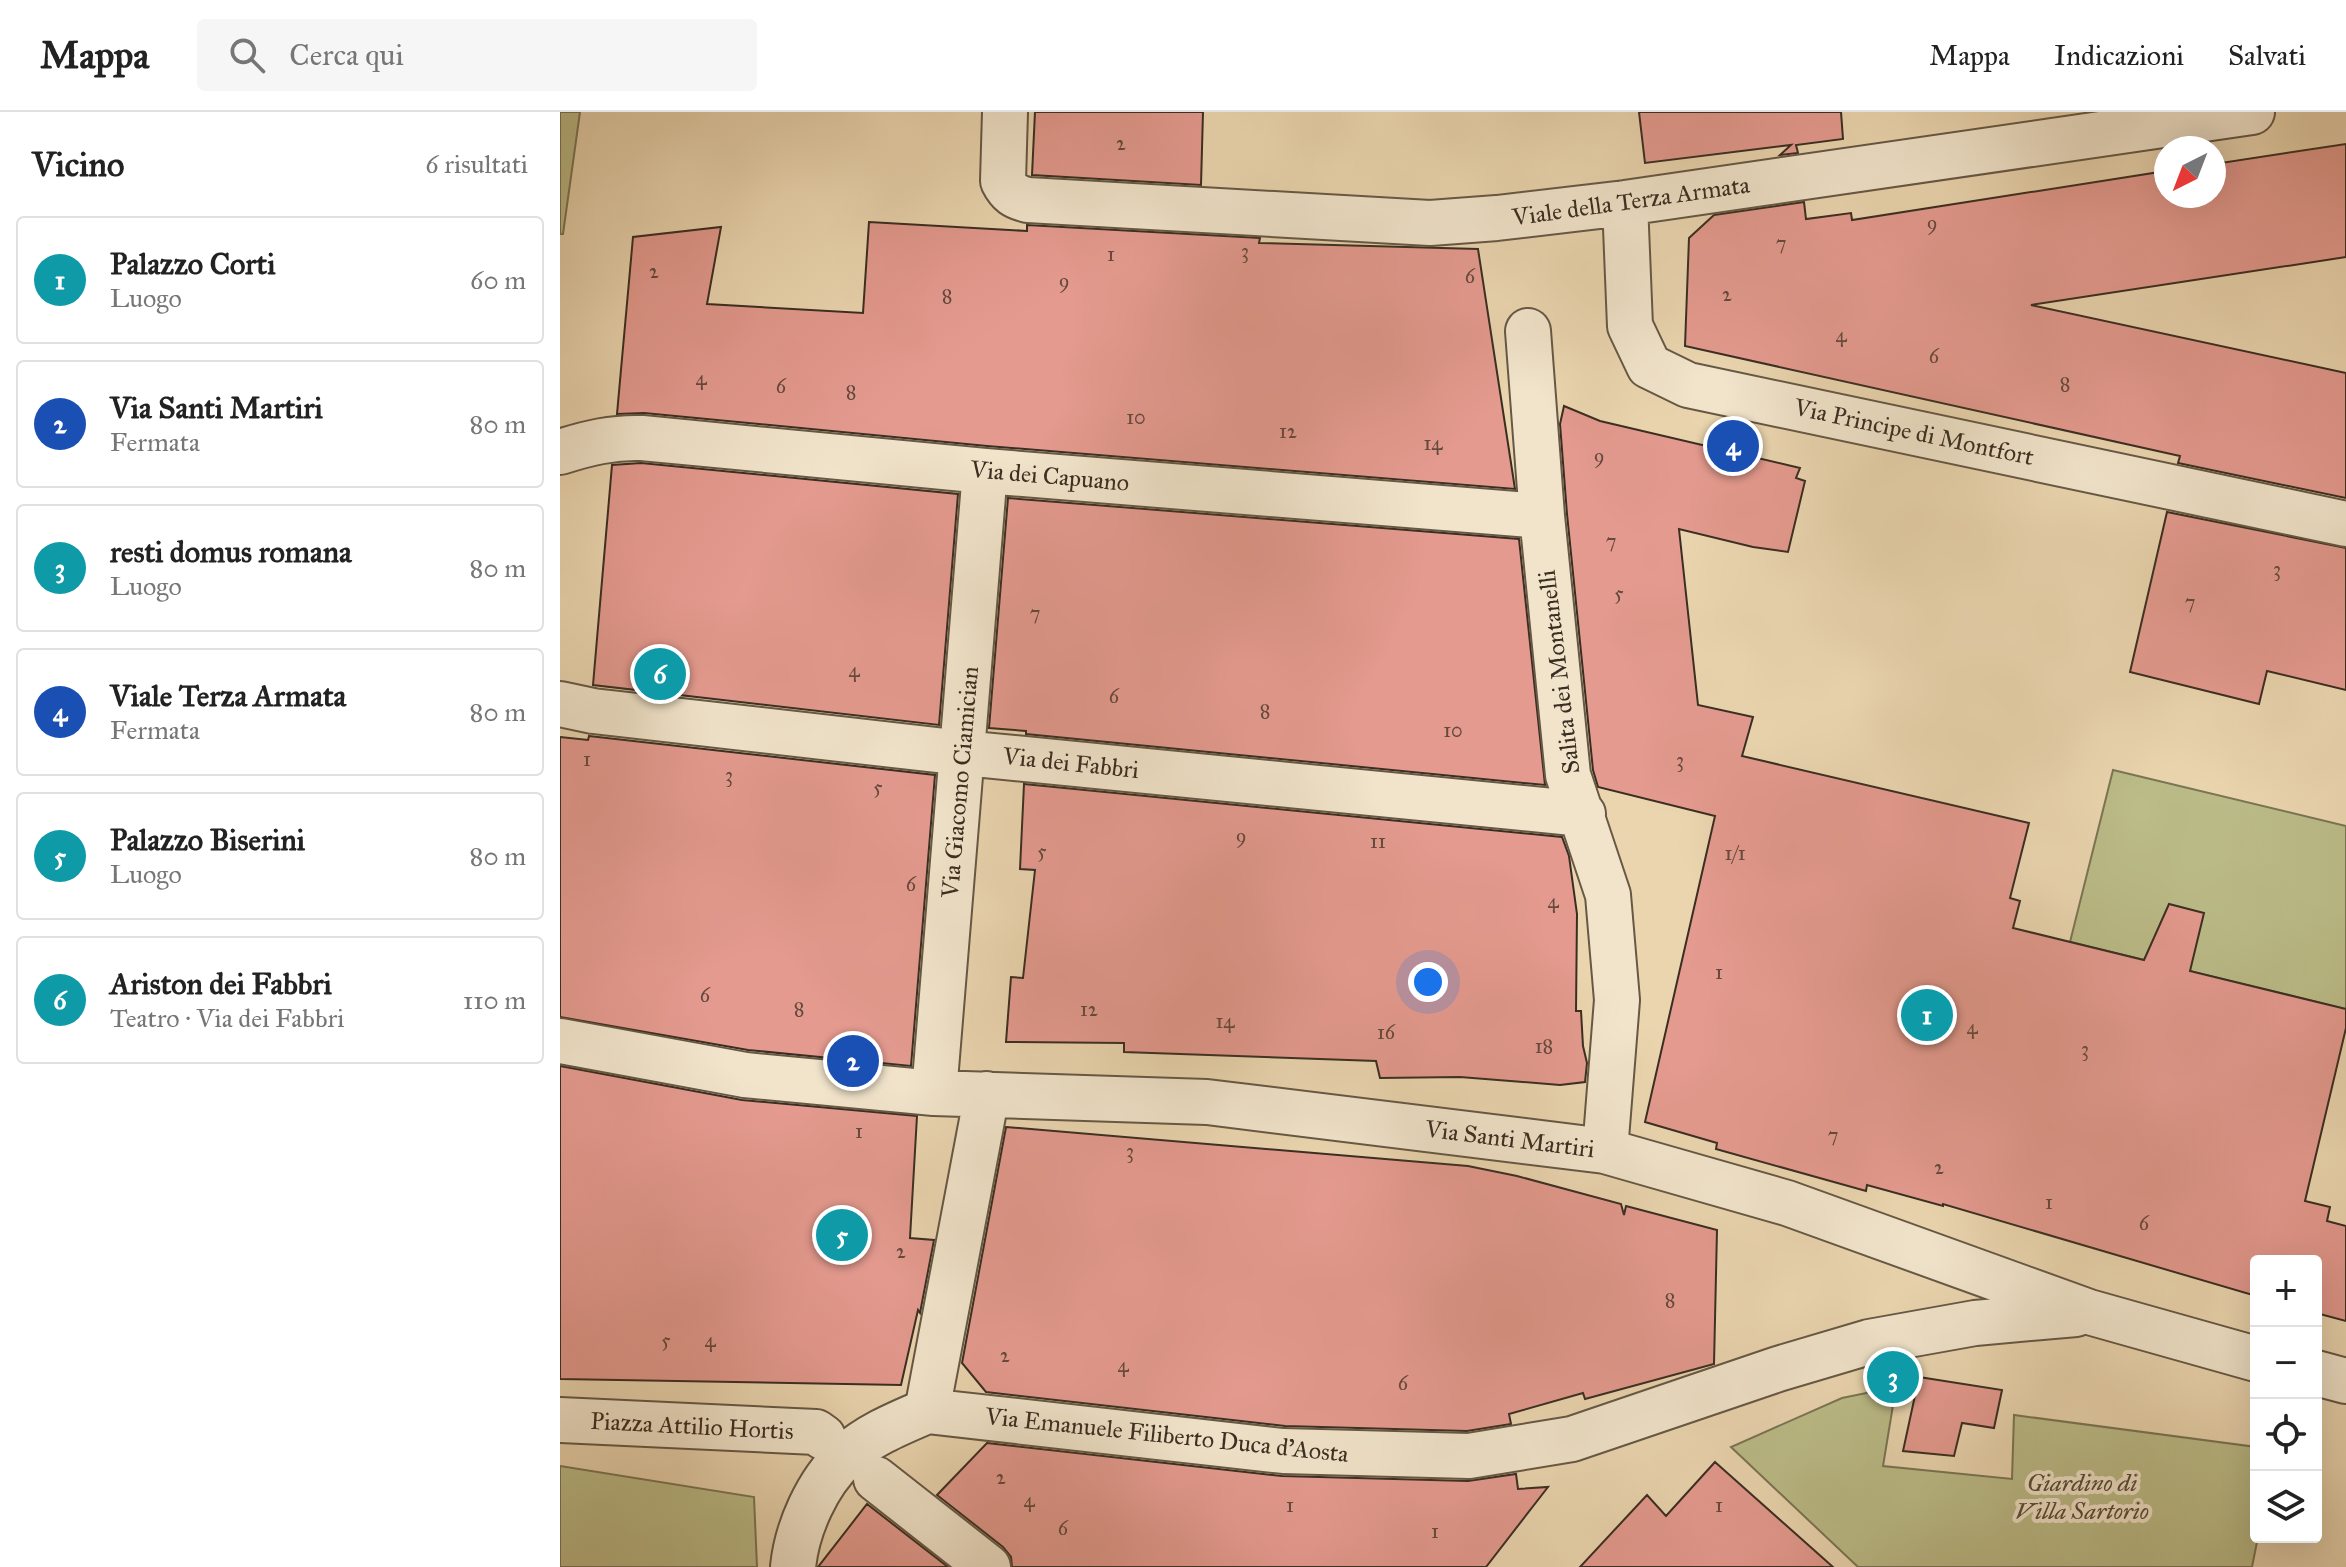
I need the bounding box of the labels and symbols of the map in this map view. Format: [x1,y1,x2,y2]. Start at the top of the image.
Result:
house number: 2 [1116,131,1126,155]
north arrow [2154,136,2226,208]
street label: Viale della Terza Armata [1509,169,1752,233]
house number: 9 [1927,211,1937,235]
house number: 7 [1776,231,1786,255]
house number: 3 [1241,239,1249,263]
house number: 1 [1107,242,1115,266]
house number: 2 [649,259,659,283]
house number: 6 [1465,264,1476,288]
house number: 9 [1059,269,1069,293]
house number: 2 [1722,282,1732,306]
house number: 8 [942,284,952,308]
house number: 4 [1835,323,1847,347]
house number: 6 [1929,344,1940,368]
house number: 4 [695,366,707,390]
house number: 8 [2060,372,2070,396]
house number: 6 [776,374,787,398]
house number: 8 [846,380,856,404]
street label: Via Principe di Montfort [1790,392,2037,472]
house number: 10 [1126,405,1146,429]
pin: 4 [1707,416,1759,476]
house number: 12 [1279,419,1297,443]
house number: 14 [1423,431,1443,455]
house number: 9 [1594,444,1604,468]
street label: Via dei Capuano [968,454,1131,498]
house number: 7 [1606,529,1616,553]
house number: 3 [2273,557,2281,581]
street label: Salita dei Montanelli [1532,568,1586,776]
house number: 5 [1614,581,1624,605]
house number: 7 [2185,590,2195,614]
house number: 7 [1030,601,1040,625]
pin: 6 [634,644,686,704]
house number: 4 [848,658,860,682]
street label: Via Giacomo Ciamician [935,665,985,900]
house number: 6 [1109,684,1120,708]
house number: 8 [1260,699,1270,723]
house number: 10 [1443,718,1463,742]
street label: Via dei Fabbri [1001,741,1141,785]
house number: 1 [583,747,591,771]
house number: 3 [1676,748,1684,772]
house number: 3 [725,763,733,787]
house number: 5 [873,775,883,799]
house number: 9 [1236,824,1246,848]
house number: 11 [1370,829,1386,853]
house number: 5 [1037,839,1047,863]
house number: 1/1 [1724,841,1746,865]
house number: 6 [906,872,917,896]
house number: 4 [1547,889,1559,913]
house number: 1 [1715,960,1723,984]
your location [1408,962,1448,1002]
house number: 6 [700,983,711,1007]
pin: 1 [1901,985,1953,1045]
house number: 8 [794,997,804,1021]
house number: 12 [1080,997,1098,1021]
house number: 14 [1215,1009,1235,1033]
house number: 4 [1966,1015,1978,1039]
house number: 16 [1377,1020,1396,1044]
pin: 2 [827,1031,879,1091]
house number: 18 [1535,1034,1553,1058]
house number: 3 [2081,1037,2089,1061]
street label: Via Santi Martiri [1423,1114,1597,1164]
house number: 1 [855,1119,863,1143]
house number: 7 [1828,1123,1838,1147]
house number: 3 [1126,1139,1134,1163]
house number: 2 [1934,1155,1944,1179]
house number: 1 [2045,1190,2053,1214]
pin: 5 [816,1205,868,1265]
house number: 6 [2139,1211,2150,1235]
house number: 2 [896,1239,906,1263]
house number: 8 [1665,1288,1675,1312]
house number: 5 [661,1328,671,1352]
house number: 4 [704,1328,716,1352]
house number: 2 [1000,1343,1010,1367]
pin: 3 [1867,1347,1919,1407]
house number: 4 [1117,1353,1129,1377]
house number: 6 [1398,1371,1409,1395]
street label: Via Emanuele Filiberto Duca d'Aosta [983,1401,1351,1469]
street label: Piazza Attilio Hortis [590,1406,794,1446]
house number: 2 [996,1465,1006,1489]
park label: Giardino di Villa Sartorio [2015,1468,2149,1526]
house number: 4 [1023,1488,1035,1512]
house number: 1 [1286,1493,1294,1517]
house number: 1 [1715,1493,1723,1517]
house number: 6 [1058,1516,1069,1540]
house number: 1 [1431,1519,1439,1543]

